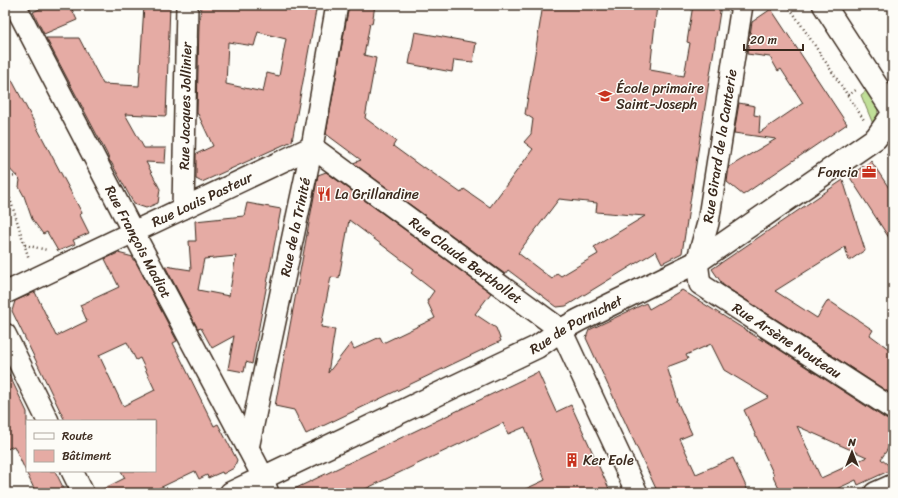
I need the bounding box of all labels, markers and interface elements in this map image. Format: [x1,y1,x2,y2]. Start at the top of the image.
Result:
scale bar [744,26,803,52]
text: 20 m [750,29,777,51]
street label: Rue Jacques Jollinier [171,41,199,170]
street label: Rue Girard de la Canterie [696,67,744,225]
place label: École primaire Saint-Joseph [616,76,704,117]
school or university icon: École primaire Saint-Joseph [597,88,613,104]
place label: Foncia [818,160,858,185]
street label: Rue Louis Pasteur [147,164,258,234]
office icon: Foncia [861,164,877,180]
street label: Rue de la Trinité [272,175,318,279]
street label: Rue François Madiot [98,181,179,303]
place label: La Grillandine [335,182,419,207]
restaurant icon: La Grillandine [316,186,332,202]
street label: Rue Claude Berthollet [404,210,528,310]
street label: Rue de Pornichet [525,287,628,361]
street label: Rue Arsène Nouteau [727,296,847,385]
legend [26,420,156,472]
text: Route [62,425,93,447]
north arrow [832,432,872,472]
text: N [847,433,856,452]
text: Bâtiment [62,445,111,467]
place label: Ker Eole [583,448,634,473]
building icon: Ker Eole [564,452,580,468]

